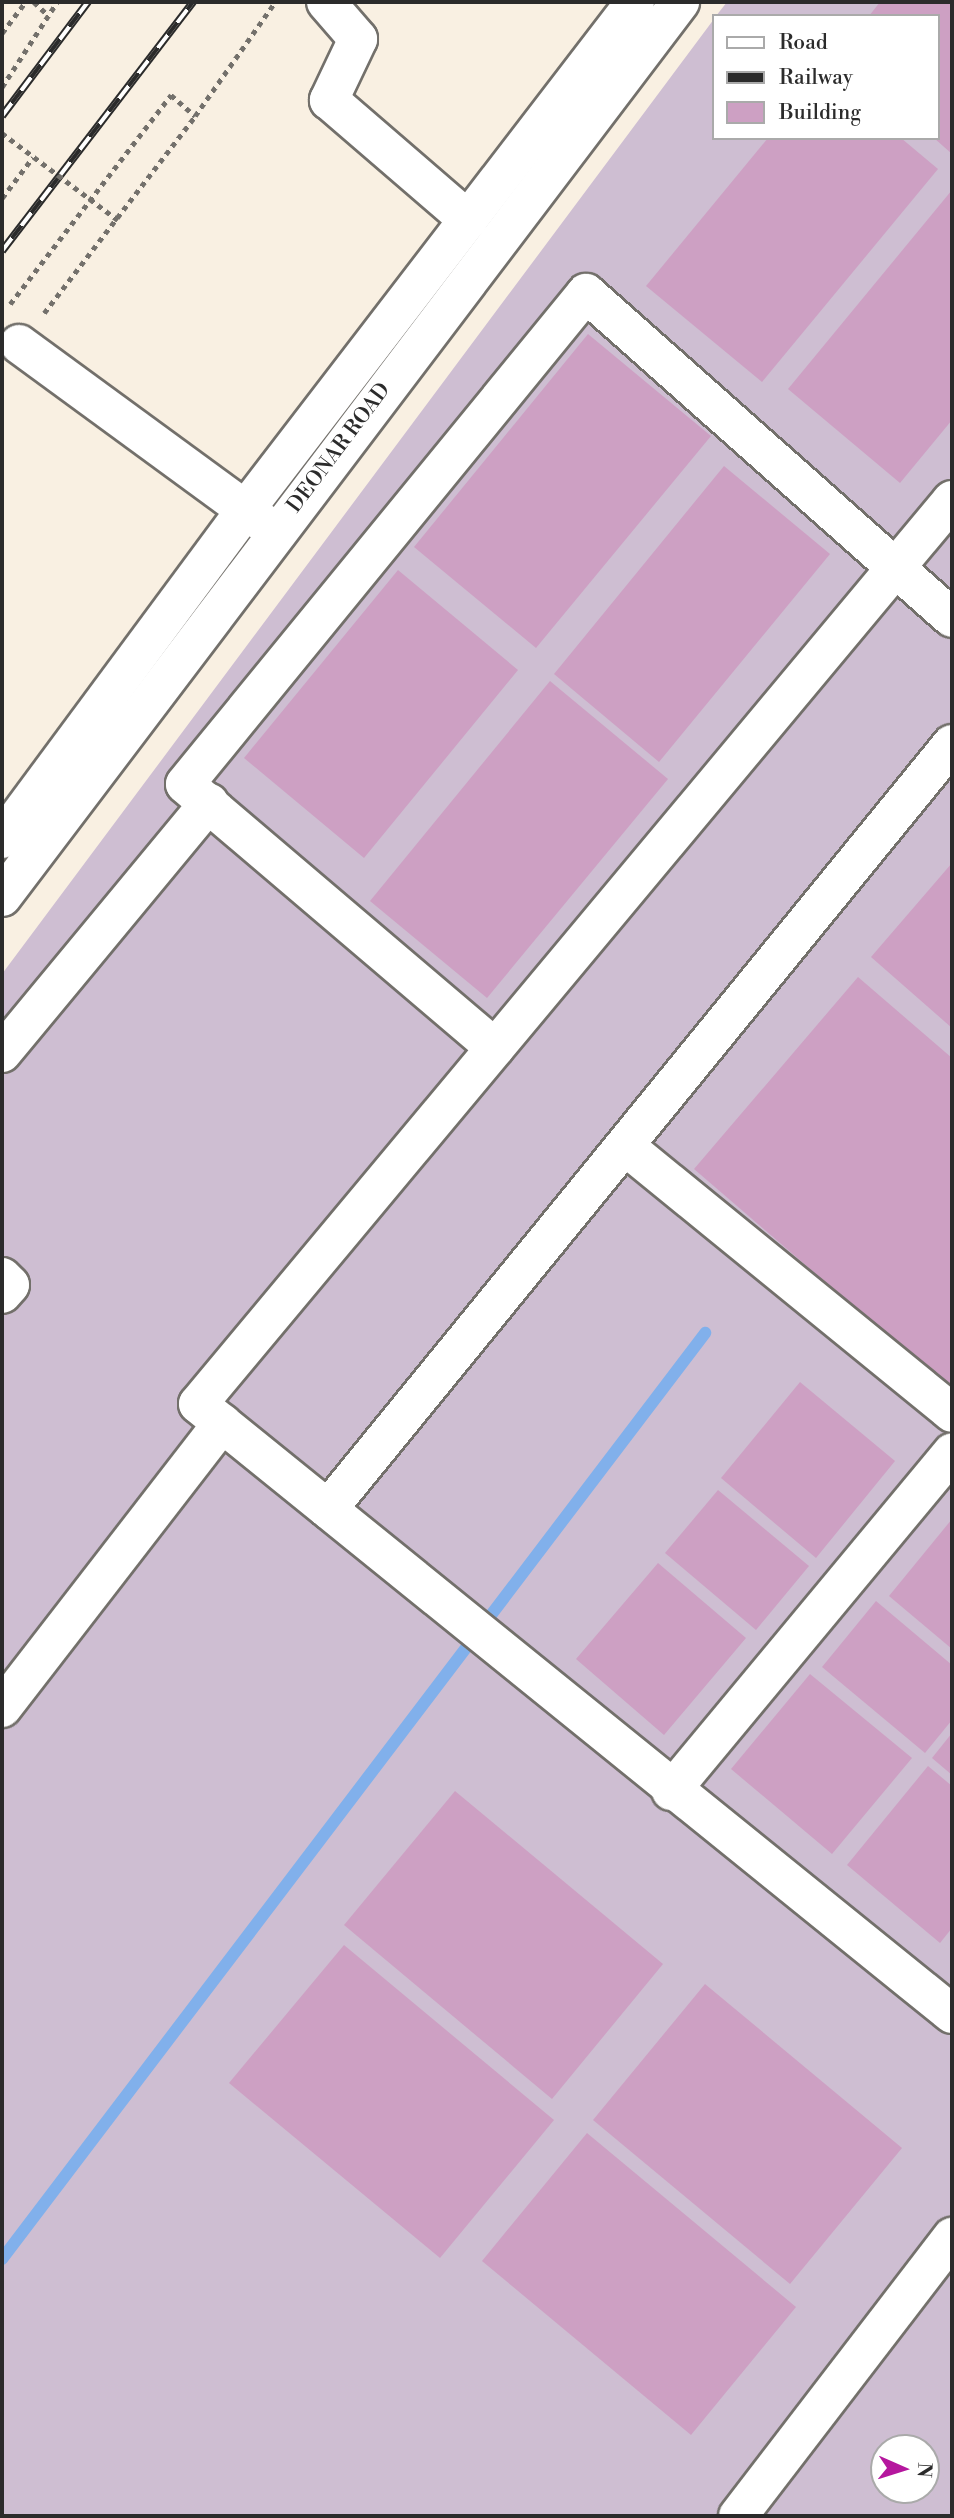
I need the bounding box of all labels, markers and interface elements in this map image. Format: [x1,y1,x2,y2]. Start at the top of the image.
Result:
legend [712,14,940,140]
text: Road [779,30,828,56]
text: Railway [779,65,853,91]
text: Building [779,100,861,126]
street label: DEONAR ROAD [282,378,396,518]
north arrow [870,2434,940,2504]
text: N [912,2462,936,2478]

